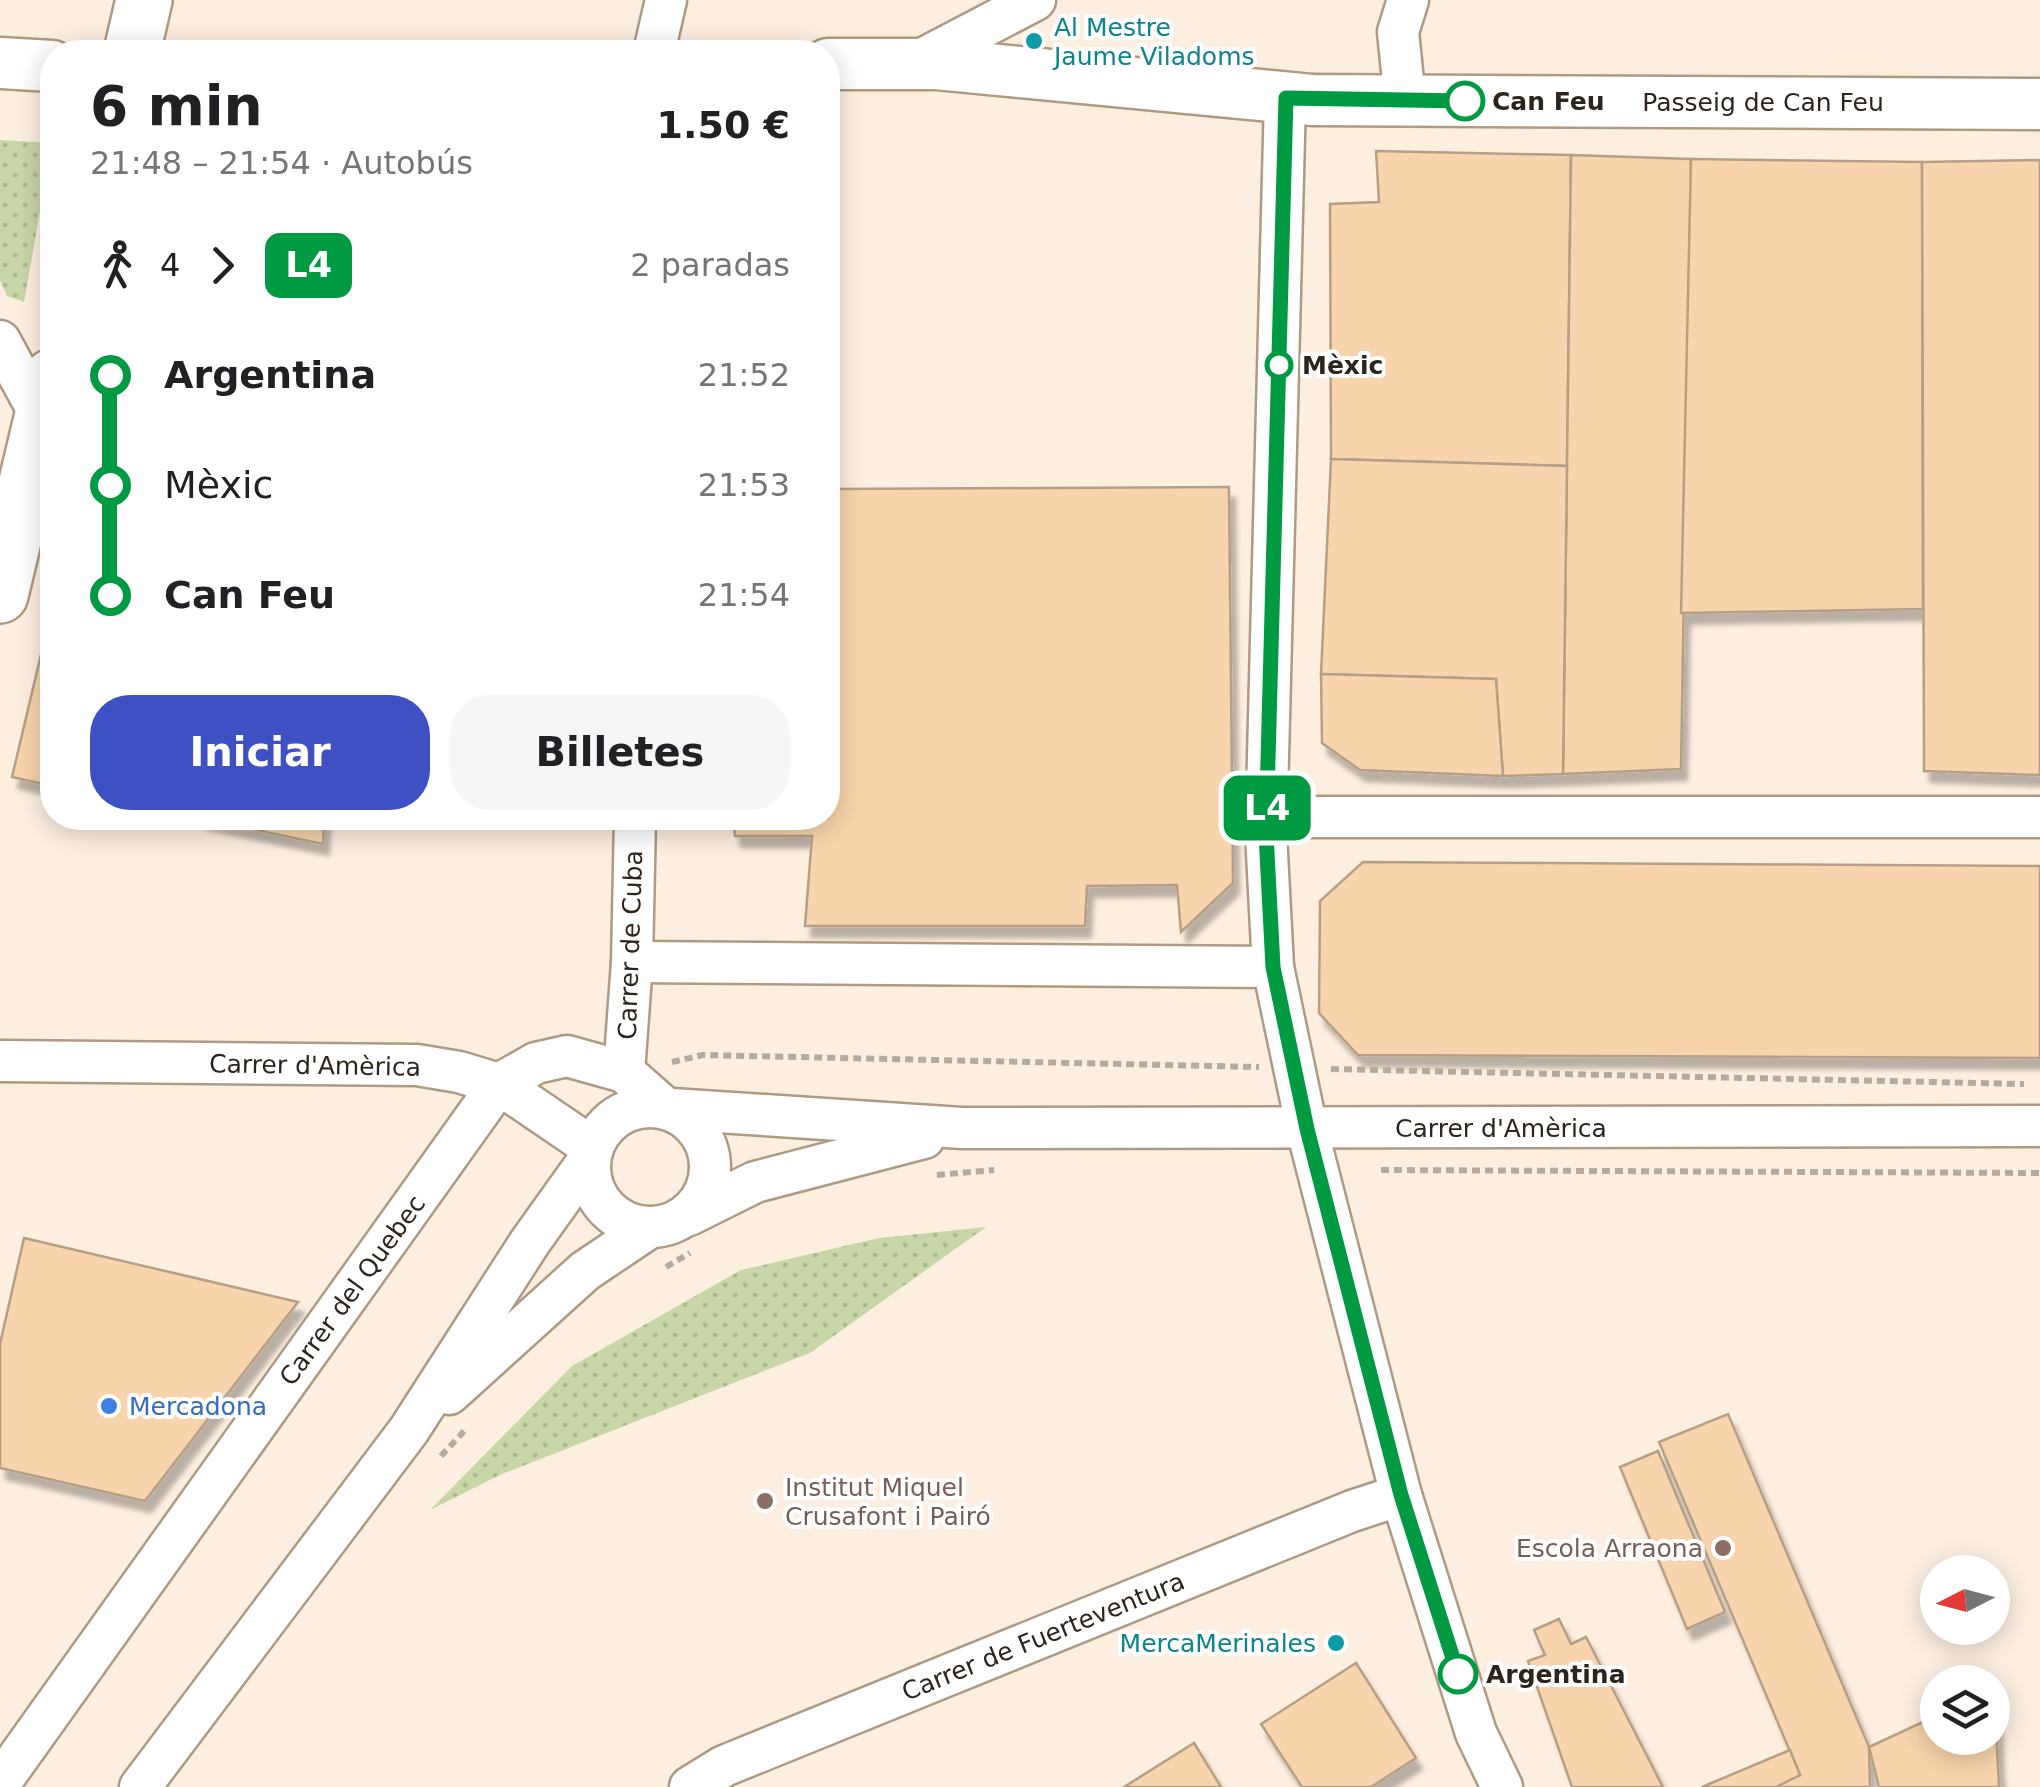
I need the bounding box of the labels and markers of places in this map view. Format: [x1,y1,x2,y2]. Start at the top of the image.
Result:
place label: Al Mestre Jaume Viladoms [1052,13,1255,71]
marker: Al Mestre Jaume Viladoms [1023,30,1045,52]
marker: Can Feu [1446,82,1484,120]
place label: Can Feu [1492,87,1605,116]
place label: Mèxic [1302,351,1383,380]
marker: Mèxic [1266,352,1292,378]
place label: Mercadona [129,1392,267,1421]
marker: Mercadona [98,1395,120,1417]
place label: Institut Miquel Crusafont i Pairó [785,1473,991,1531]
marker: Institut Miquel Crusafont i Pairó [754,1490,776,1512]
place label: Escola Arraona [1516,1534,1703,1563]
marker: Escola Arraona [1712,1537,1734,1559]
place label: MercaMerinales [1120,1629,1316,1658]
marker: MercaMerinales [1325,1632,1347,1654]
marker: Argentina [1439,1655,1477,1693]
place label: Argentina [1486,1660,1626,1689]

